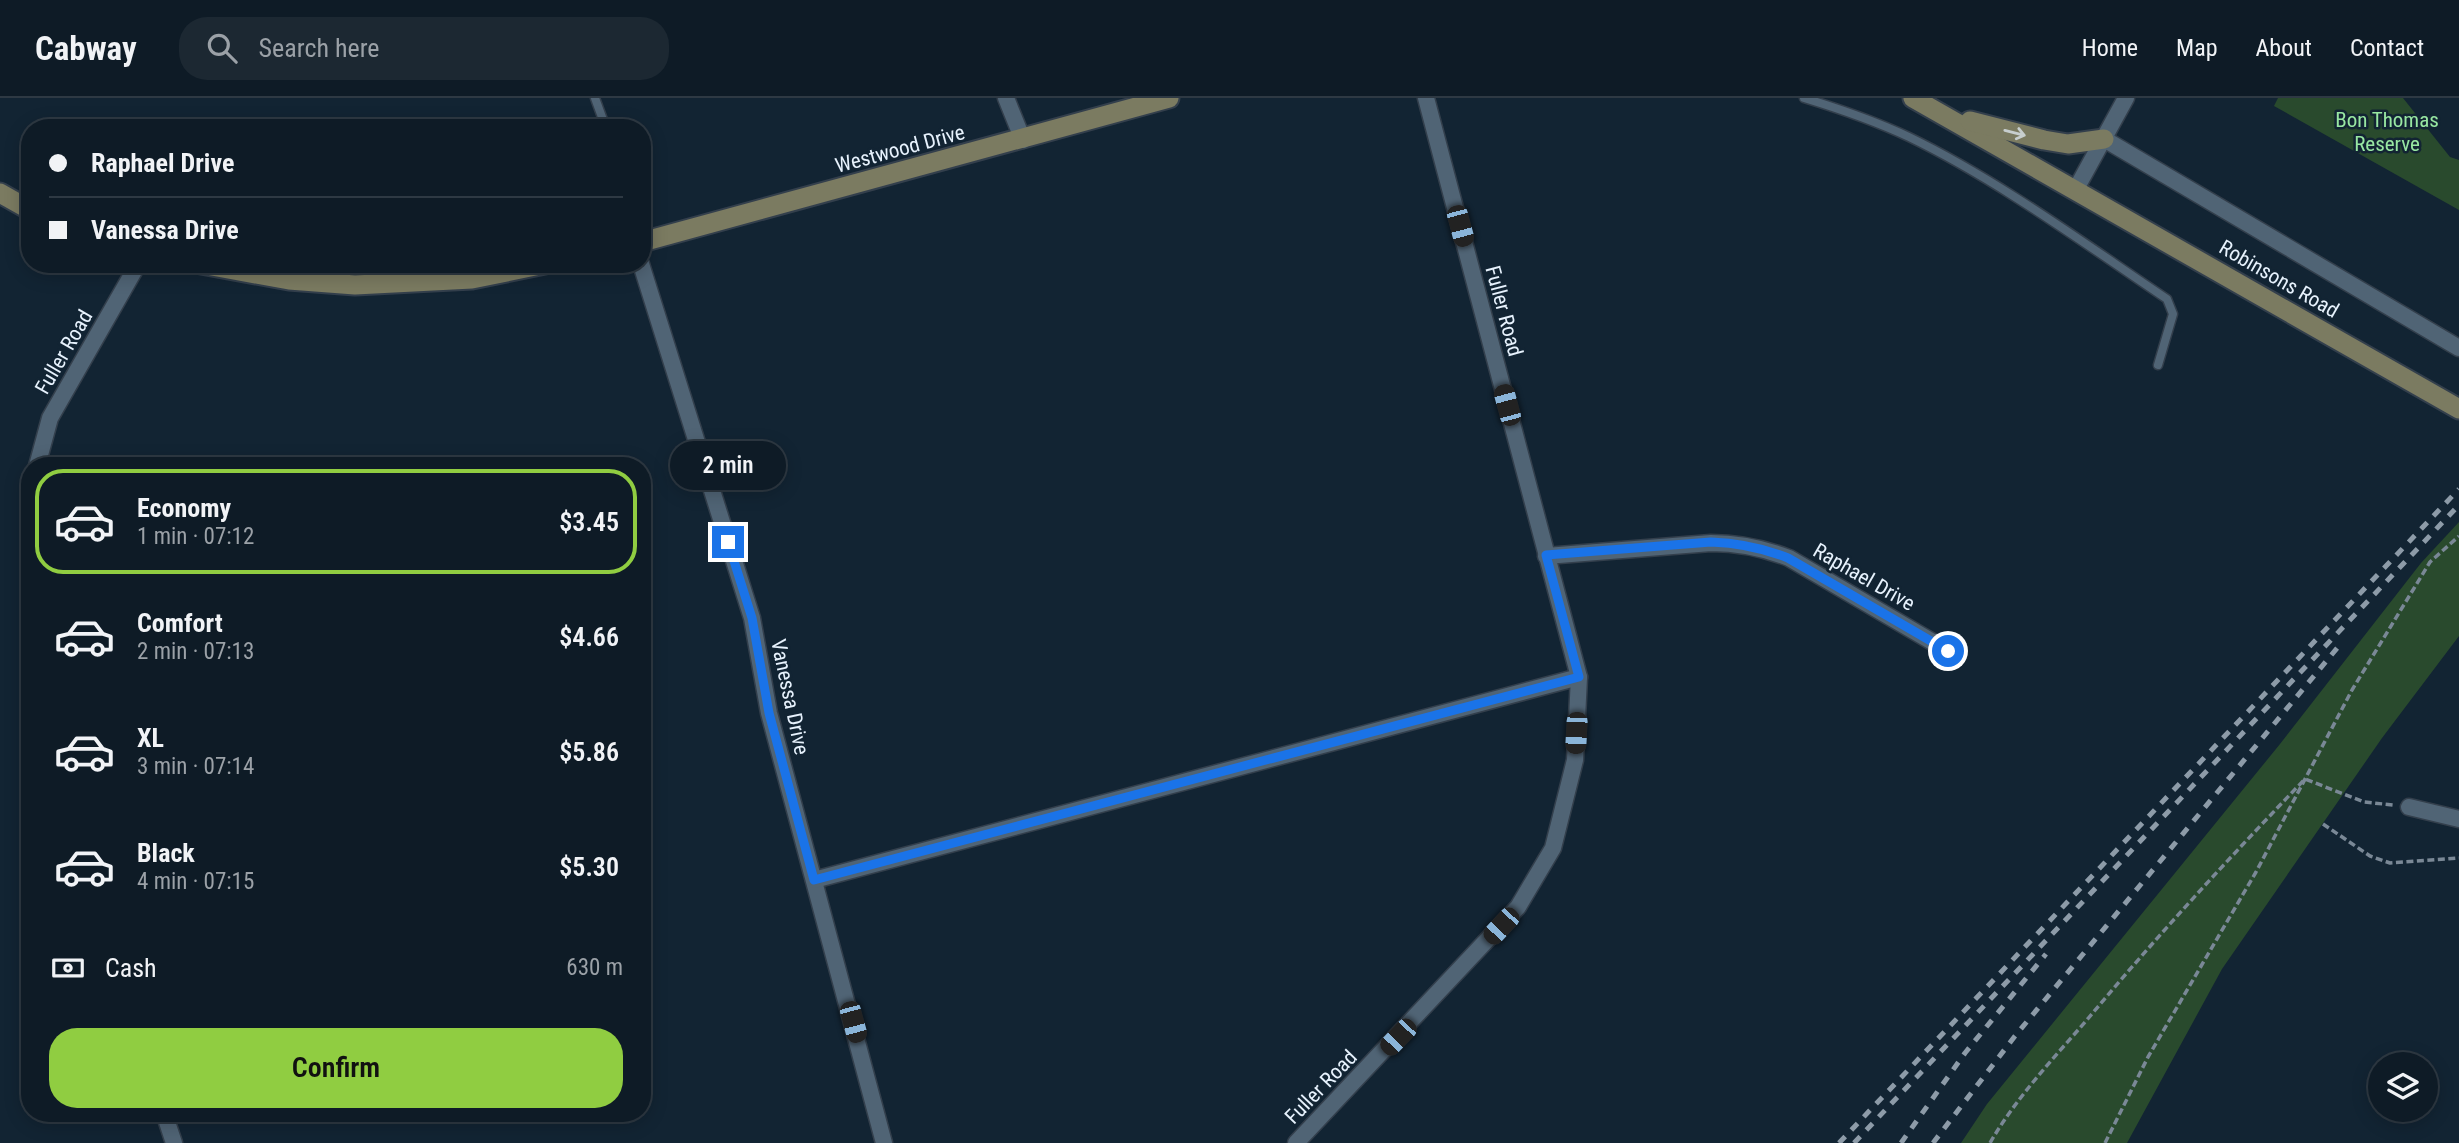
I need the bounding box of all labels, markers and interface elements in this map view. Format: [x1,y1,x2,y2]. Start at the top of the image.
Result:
search box [179,17,669,80]
text: Cabway [35,29,137,68]
icon: search [203,29,241,67]
text: Search here [259,33,380,63]
text: Home [2082,34,2138,62]
text: Map [2176,34,2218,62]
text: About [2256,34,2312,62]
text: Contact [2350,34,2424,62]
park label: Bon Thomas Reserve [2335,108,2439,156]
street label: Westwood Drive [833,120,968,178]
one-way arrow [2003,127,2026,140]
text: Raphael Drive [91,148,234,178]
car [1445,203,1476,249]
text: Vanessa Drive [91,215,239,245]
street label: Robinsons Road [2215,235,2343,323]
street label: Fuller Road [1480,263,1528,359]
street label: Fuller Road [30,306,98,398]
car [1492,382,1523,428]
callout: 2 min [670,440,786,490]
text: 2 min [703,452,753,479]
icon: car [53,490,116,553]
text: Economy [137,493,231,523]
text: $3.45 [559,507,619,537]
text: 1 min · 07:12 [137,523,254,550]
route end [712,526,744,558]
street label: Raphael Drive [1809,538,1919,616]
icon: car [53,605,116,668]
text: Comfort [137,608,223,638]
text: $4.66 [559,622,619,652]
route start [1932,635,1964,667]
street label: Vanessa Drive [766,637,814,757]
text: 2 min · 07:13 [137,638,254,665]
car [1565,711,1588,755]
icon: car [53,720,116,783]
text: XL [137,723,164,753]
text: $5.86 [559,737,619,767]
text: 3 min · 07:14 [137,753,254,780]
icon: car [53,835,116,898]
text: Black [137,838,195,868]
text: $5.30 [559,852,619,882]
text: 4 min · 07:15 [137,868,254,895]
car [1479,903,1524,949]
icon: cash [49,949,87,987]
text: Cash [105,953,157,983]
text: 630 m [566,954,623,981]
car [838,999,869,1045]
car [1376,1015,1421,1059]
button: Confirm [49,1028,623,1108]
street label: Fuller Road [1280,1045,1362,1129]
map controls [2368,1052,2438,1122]
button: layers [2368,1052,2438,1122]

